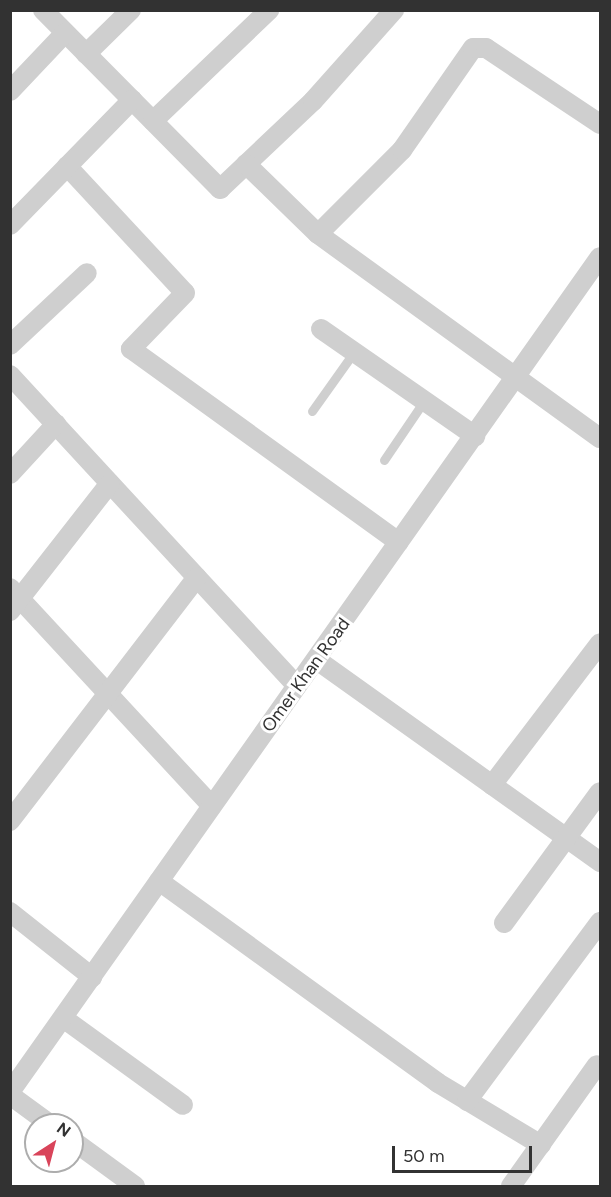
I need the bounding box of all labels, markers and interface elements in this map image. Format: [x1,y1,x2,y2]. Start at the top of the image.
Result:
street label: Omer Khan Road [257,614,355,736]
north arrow [24,1113,84,1173]
text: N [53,1118,74,1141]
scale bar [395,1134,534,1172]
text: 50 m [403,1145,445,1167]

